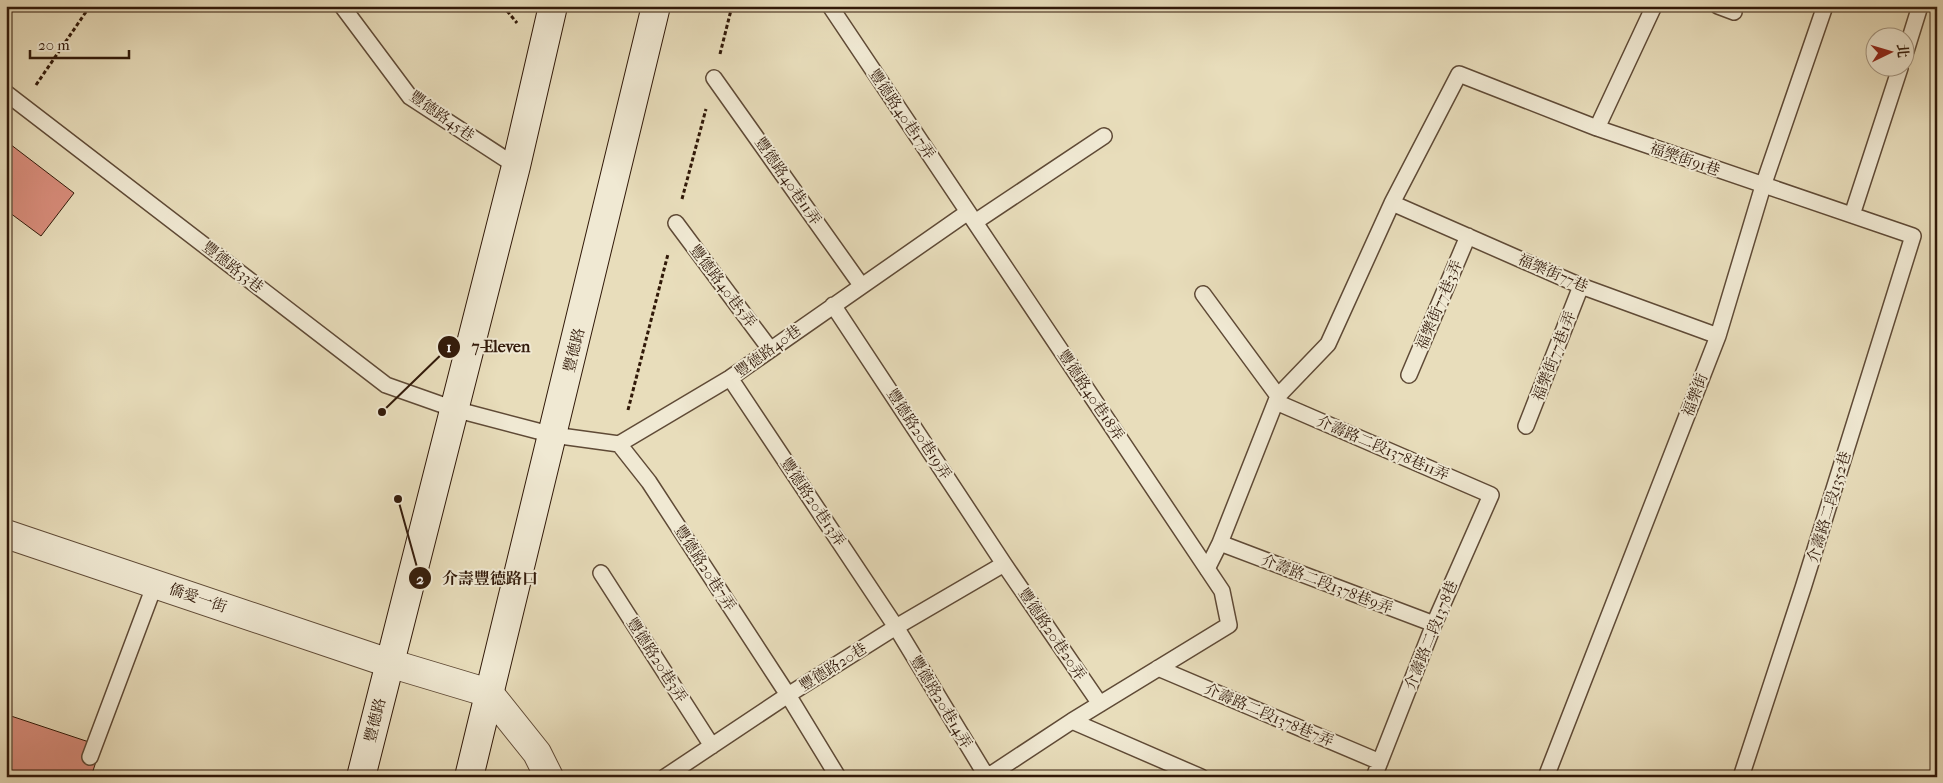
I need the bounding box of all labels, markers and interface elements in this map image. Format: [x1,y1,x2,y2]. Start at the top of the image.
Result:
scale bar [30,28,129,60]
north arrow [1866,28,1916,78]
text: 20 m [38,36,70,54]
text: 北 [1893,43,1912,59]
street label: 豐德路40巷17弄 [865,66,939,162]
street label: 豐德路45巷 [406,87,478,145]
street label: 豐德路40巷11弄 [751,134,825,228]
street label: 福樂街91巷 [1647,139,1723,179]
street label: 豐德路33巷 [199,238,267,296]
street label: 豐德路40巷5弄 [686,241,760,331]
street label: 福樂街77巷 [1515,250,1591,296]
street label: 福樂街77巷3弄 [1412,257,1466,353]
street label: 福樂街77巷1弄 [1529,309,1579,403]
street label: 豐德路40巷 [732,321,804,381]
street label: 豐德路 [560,326,588,374]
callout: 7-Eleven [436,331,540,362]
text: 7-Eleven [471,337,531,356]
text: 1 [446,338,452,356]
street label: 豐德路40巷18弄 [1054,346,1128,444]
street label: 福樂街 [1679,371,1711,419]
street label: 豐德路20巷19弄 [883,385,955,483]
street label: 介壽路二段1378巷11弄 [1314,412,1452,484]
street label: 介壽路二段1352巷 [1803,449,1855,565]
street label: 豐德路20巷13弄 [777,454,849,550]
street label: 豐德路20巷7弄 [671,522,739,614]
street label: 介壽路二段1378巷9弄 [1259,551,1395,617]
callout: 介壽豐德路口 [407,563,548,594]
text: 介壽豐德路口 [442,569,538,588]
text: 2 [416,570,424,588]
street label: 介壽路二段1378巷 [1401,578,1461,692]
street label: 僑愛一街 [167,580,229,616]
street label: 豐德路20巷20弄 [1015,585,1089,683]
street label: 豐德路20巷3弄 [623,614,691,706]
street label: 豐德路20巷 [796,639,870,695]
street label: 豐德路20巷14弄 [906,652,976,752]
street label: 介壽路二段1378巷7弄 [1202,680,1336,750]
street label: 豐德路 [361,696,389,744]

